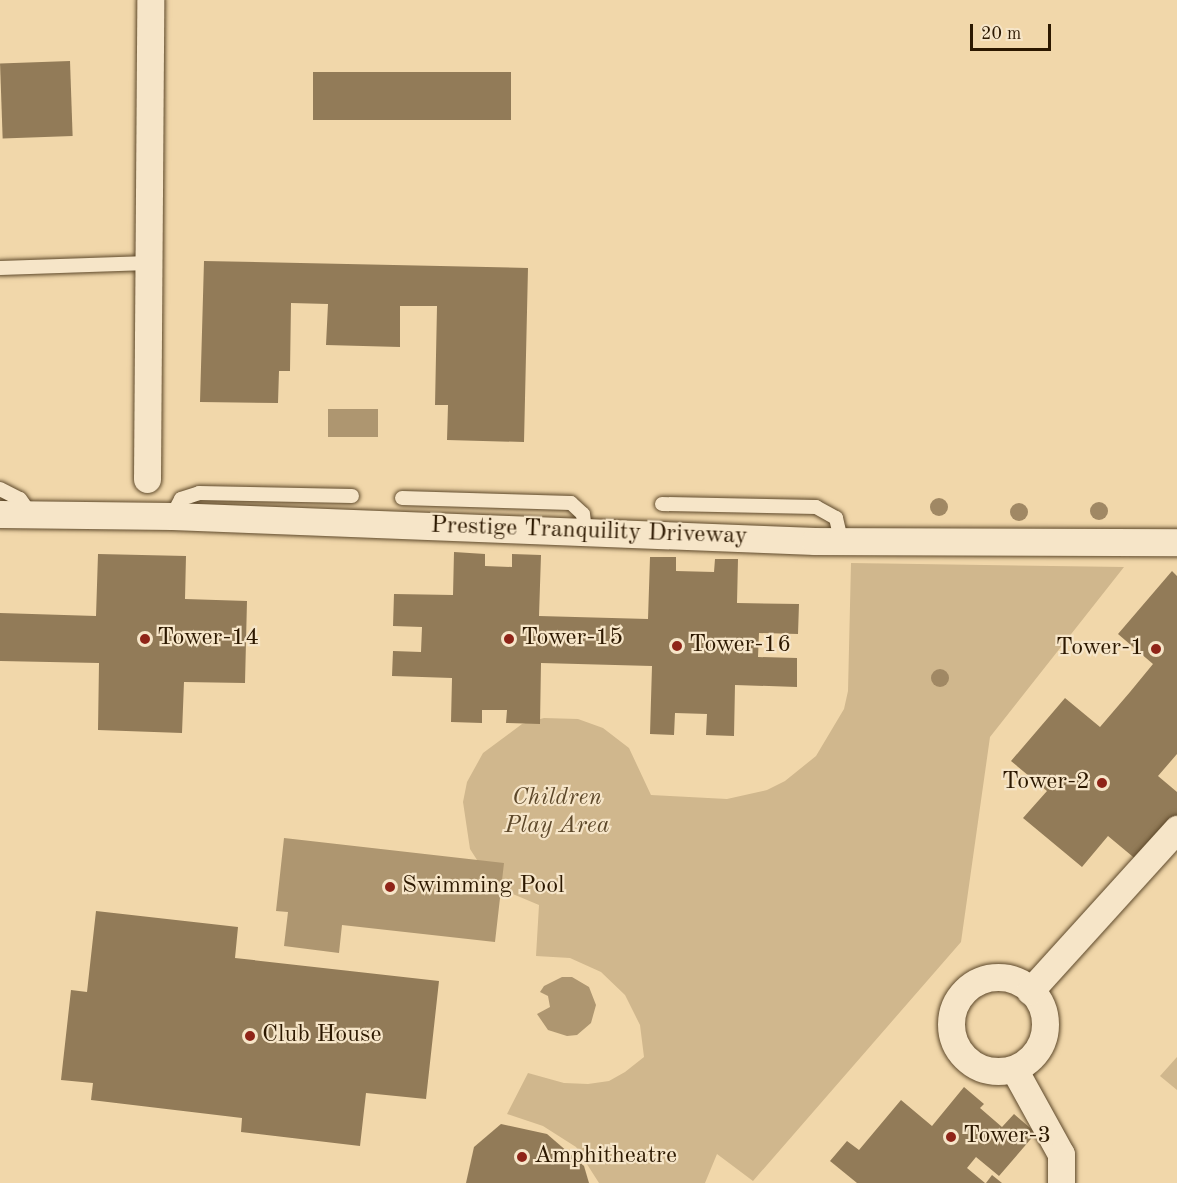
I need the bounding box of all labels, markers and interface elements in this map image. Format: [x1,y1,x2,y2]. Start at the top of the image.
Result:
scale bar [973,12,1054,50]
text: 20 m [981,25,1021,43]
street label: Prestige Tranquility Driveway [430,512,748,552]
place label: Tower-14 [157,625,259,653]
place label: Tower-15 [521,625,623,653]
marker: Tower-14 [138,632,152,646]
marker: Tower-15 [502,632,516,646]
place label: Tower-16 [689,632,791,660]
place label: Tower-1 [1056,635,1144,663]
marker: Tower-16 [670,639,684,653]
marker: Tower-1 [1149,642,1163,656]
place label: Tower-2 [1002,769,1090,797]
marker: Tower-2 [1095,776,1109,790]
park label: Children Play Area [504,785,610,841]
place label: Swimming Pool [402,873,565,901]
marker: Swimming Pool [383,880,397,894]
place label: Club House [262,1022,381,1050]
marker: Club House [243,1029,257,1043]
place label: Tower-3 [963,1123,1051,1151]
marker: Tower-3 [944,1130,958,1144]
place label: Amphitheatre [534,1143,677,1171]
marker: Amphitheatre [515,1150,529,1164]

